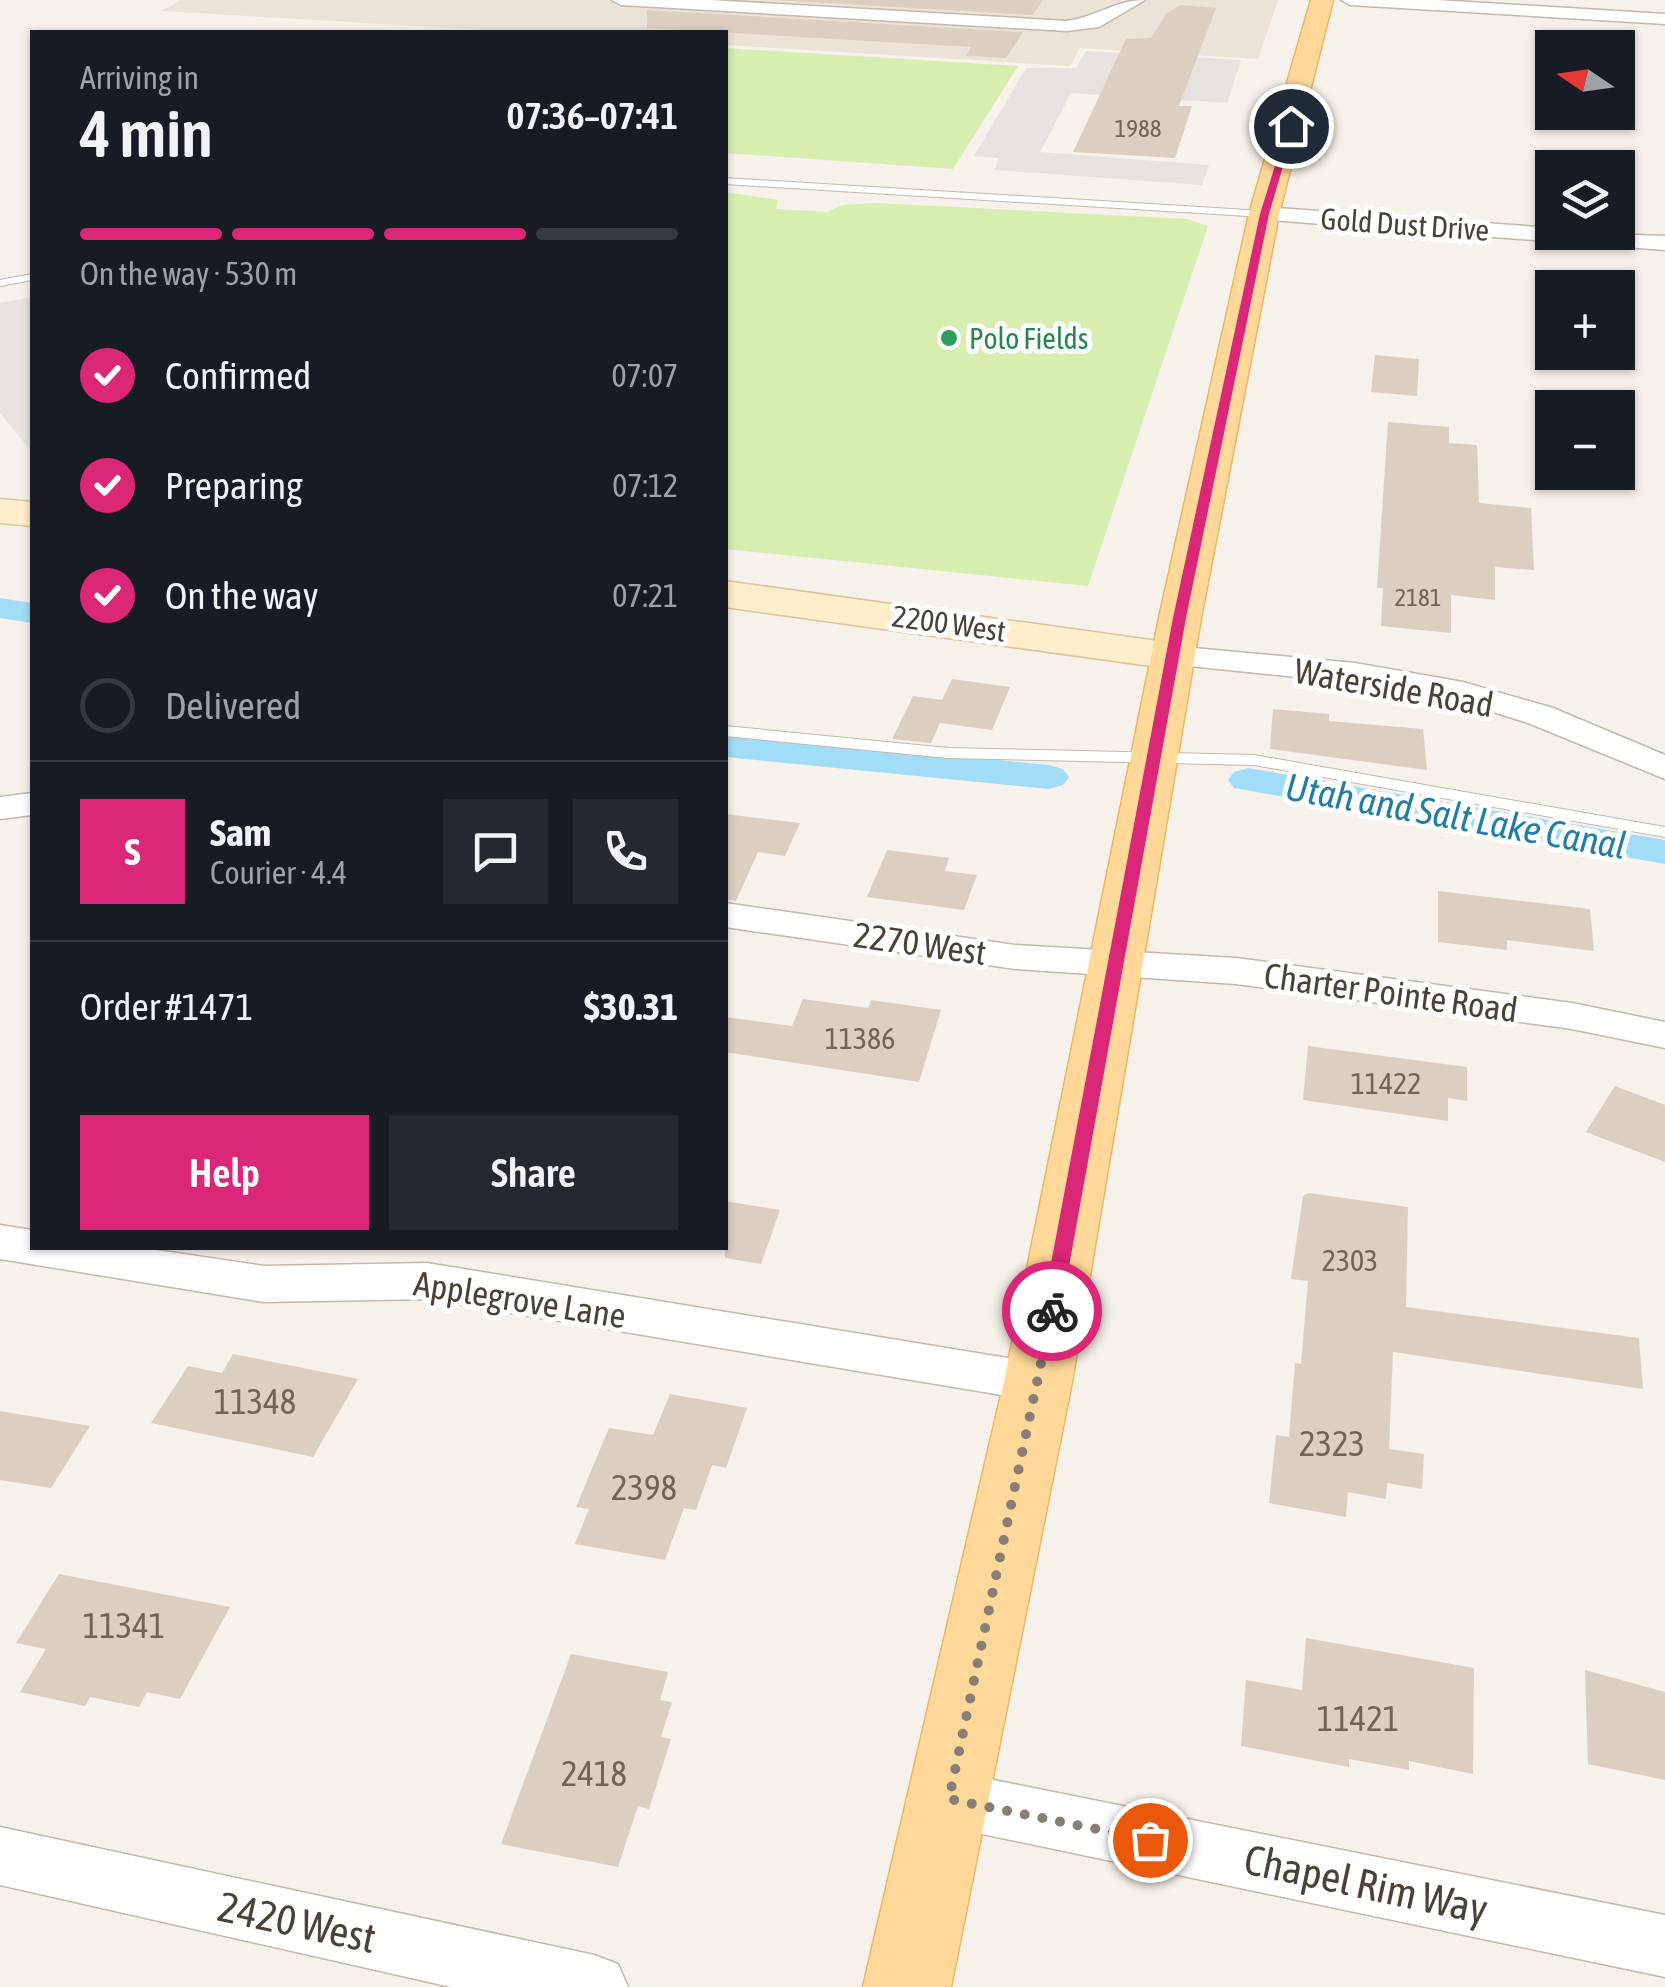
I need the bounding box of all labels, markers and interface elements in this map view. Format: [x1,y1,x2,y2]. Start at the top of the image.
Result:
north arrow [1535,30,1635,130]
map controls [1535,30,1635,490]
text: Arriving in [80,59,199,96]
pin [1249,84,1334,169]
text: 07:36–07:41 [506,94,678,137]
text: 4 min [80,96,213,171]
icon: home [1264,99,1319,154]
house number: 1988 [1114,114,1162,142]
button: layers [1535,150,1635,250]
street label: Gold Dust Drive [1320,201,1490,247]
text: On the way · 530 m [80,255,297,292]
button: + [1535,270,1635,370]
place label: Polo Fields [969,321,1088,355]
marker: Polo Fields [938,327,960,349]
icon: check [80,348,135,403]
text: Confirmed [165,354,311,397]
text: 07:07 [612,357,678,394]
button: − [1535,390,1635,490]
icon: check [80,458,135,513]
text: Preparing [165,464,303,507]
text: 07:12 [612,467,678,504]
icon: check [80,568,135,623]
text: On the way [165,574,318,617]
text: 07:21 [612,577,678,614]
house number: 2181 [1394,583,1442,611]
street label: 2200 West [890,598,1008,648]
street label: Waterside Road [1292,650,1496,724]
text: Delivered [165,684,301,727]
water label: Utah and Salt Lake Canal [1282,765,1630,867]
button: chat [443,799,548,904]
button: phone [573,799,678,904]
text: Sam [210,811,271,854]
text: S [125,830,140,873]
text: Courier · 4.4 [210,854,347,891]
street label: 2270 West [851,914,989,972]
street label: Charter Pointe Road [1262,954,1520,1030]
text: Order #1471 [80,985,253,1028]
text: $30.31 [584,985,678,1028]
house number: 11386 [825,1021,895,1055]
house number: 11422 [1351,1066,1421,1100]
button: Help [80,1115,369,1230]
button: Share [389,1115,678,1230]
house number: 2303 [1322,1243,1378,1277]
courier [1002,1261,1102,1361]
street label: Applegrove Lane [411,1263,629,1335]
icon: bike [1025,1284,1080,1339]
house number: 11348 [214,1381,296,1421]
house number: 2323 [1299,1423,1365,1463]
house number: 2398 [611,1467,677,1507]
house number: 11341 [83,1605,165,1645]
house number: 11421 [1317,1698,1399,1738]
house number: 2418 [561,1753,627,1793]
pin [1108,1798,1193,1883]
icon: bag [1123,1813,1178,1868]
street label: Chapel Rim Way [1240,1835,1492,1933]
street label: 2420 West [214,1882,380,1962]

